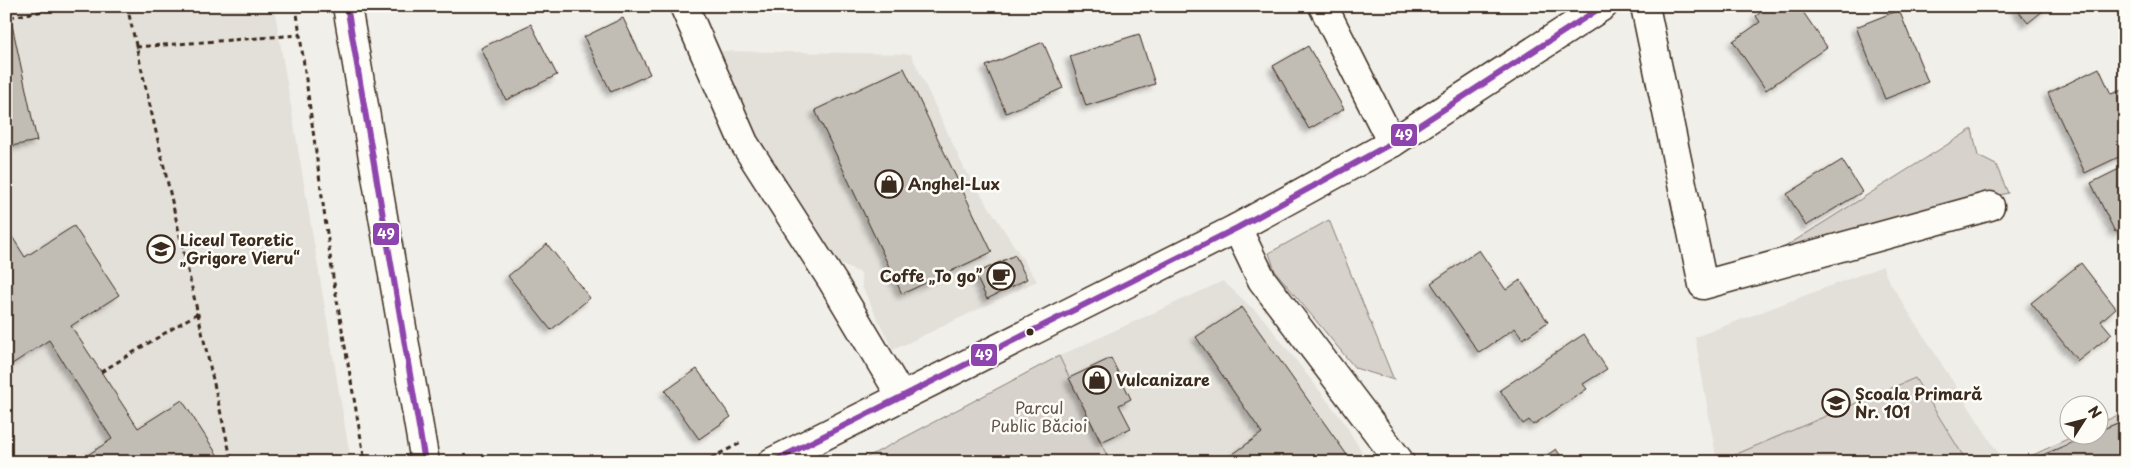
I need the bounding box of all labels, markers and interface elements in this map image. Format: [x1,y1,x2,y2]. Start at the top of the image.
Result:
line badge: 49 [1390,123,1418,147]
text: 49 [1395,124,1413,145]
shop icon: Anghel-Lux [874,169,904,199]
place label: Anghel-Lux [908,171,1000,195]
line badge: 49 [372,222,400,246]
text: 49 [377,223,395,244]
place label: Liceul Teoretic „Grigore Vieru“ [180,227,300,269]
school or university icon: Liceul Teoretic „Grigore Vieru“ [146,234,176,264]
cafe icon: Coffe „To go” [986,261,1016,291]
place label: Coffe „To go” [880,263,983,287]
unlabelled marker [1025,327,1035,337]
line badge: 49 [970,343,998,367]
text: 49 [975,344,993,365]
shop icon: Vulcanizare [1082,365,1112,395]
place label: Vulcanizare [1116,367,1210,391]
place label: Școala Primară Nr. 101 [1855,381,1982,423]
school or university icon: Școala Primară Nr. 101 [1821,388,1851,418]
park label: Parcul Public Băcioi [991,395,1087,437]
north arrow [2058,396,2108,446]
text: N [2083,401,2107,423]

